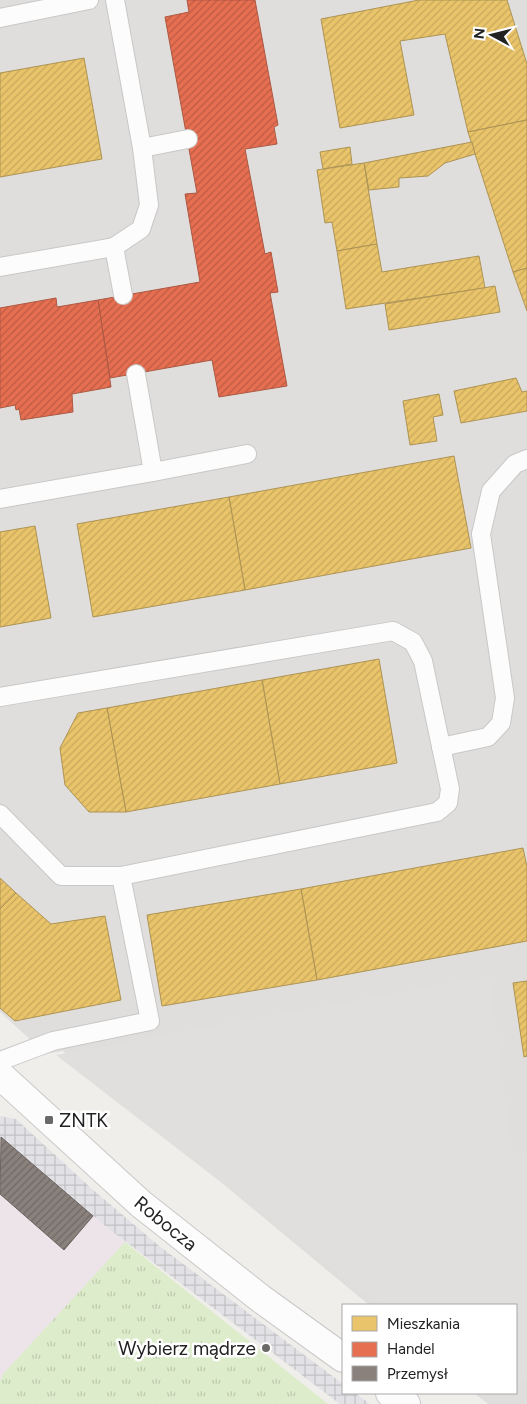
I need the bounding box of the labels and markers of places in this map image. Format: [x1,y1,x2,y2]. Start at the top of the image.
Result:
place label: ZNTK [59,1109,108,1132]
marker: ZNTK [43,1114,55,1126]
place label: Wybierz mądrze [118,1337,256,1360]
marker: Wybierz mądrze [260,1342,272,1354]

